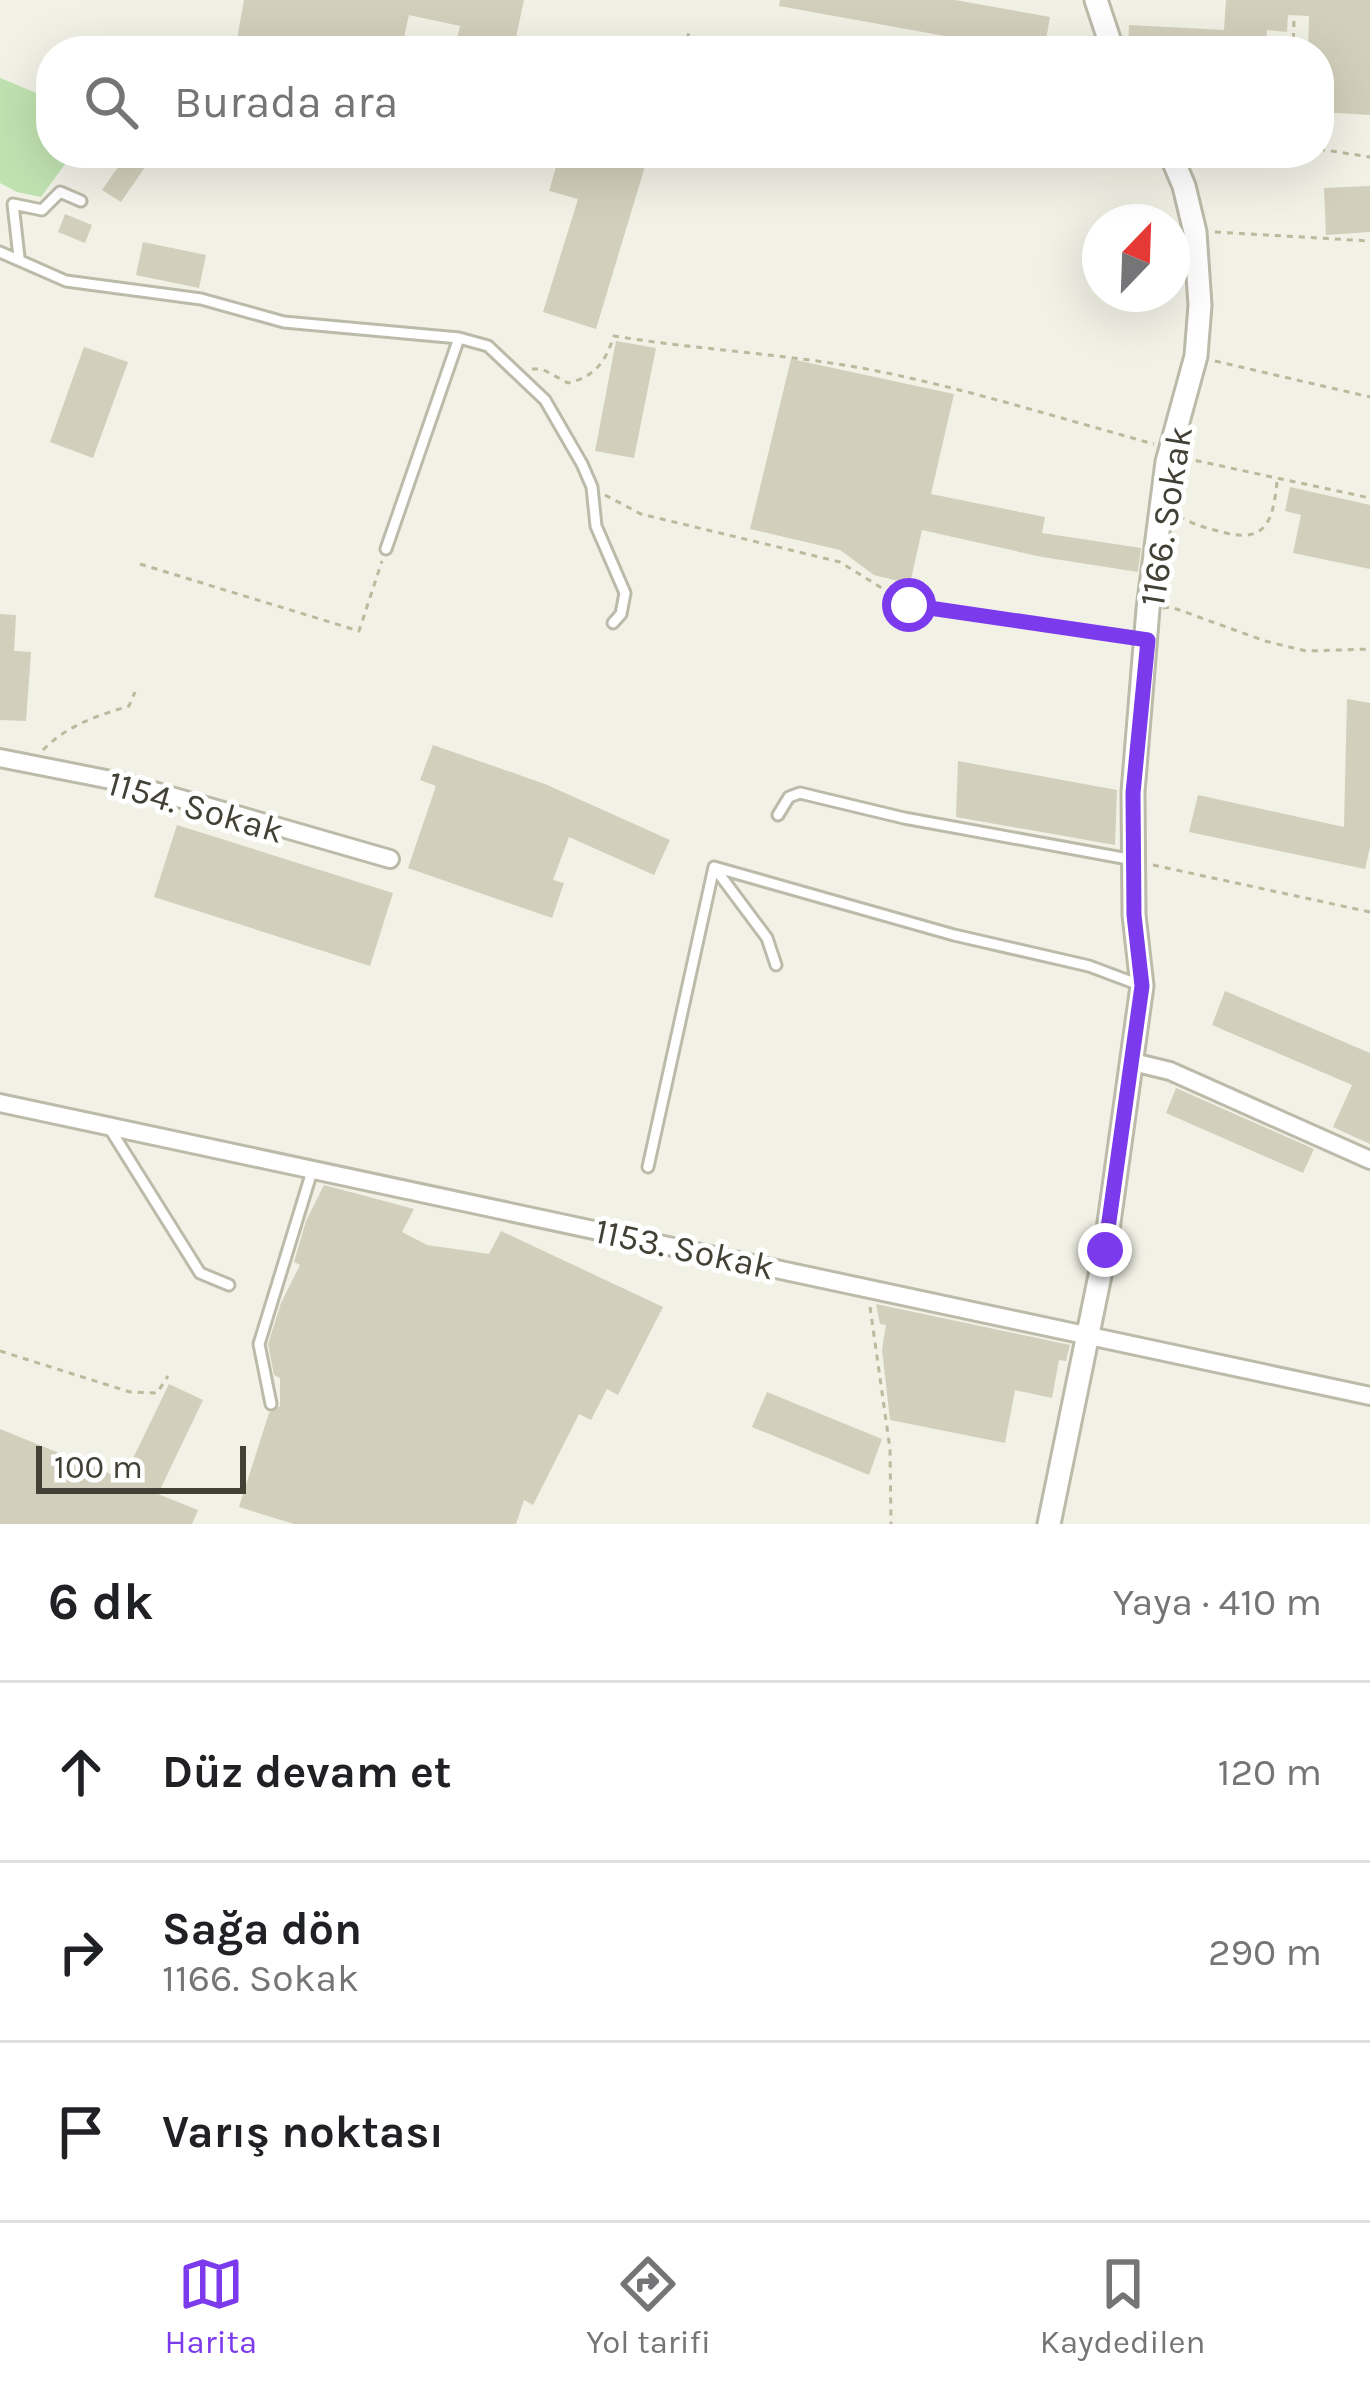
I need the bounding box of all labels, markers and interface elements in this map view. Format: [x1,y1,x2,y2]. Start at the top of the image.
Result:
search box [36,36,1334,168]
icon: search [78,69,144,135]
text: Burada ara [174,76,398,128]
north arrow [1082,204,1190,312]
street label: 1166. Sokak [1131,423,1201,609]
route start [882,578,936,632]
street label: 1154. Sokak [103,762,289,852]
street label: 1153. Sokak [591,1209,778,1288]
route end [1078,1223,1132,1277]
scale bar [36,1440,246,1493]
text: 100 m [54,1448,143,1486]
text: 6 dk [48,1572,153,1632]
text: Yaya · 410 m [1113,1579,1322,1625]
icon: ahead [48,1739,114,1805]
text: Düz devam et [162,1746,452,1798]
text: 120 m [1218,1749,1322,1795]
text: Sağa dön [162,1903,362,1955]
icon: right [48,1919,114,1985]
text: 290 m [1208,1929,1322,1975]
text: 1166. Sokak [162,1955,359,2001]
icon: arrive [48,2099,114,2165]
text: Varış noktası [162,2106,444,2158]
tab: Harita [165,2251,257,2361]
tab: Yol tarifi [586,2251,711,2361]
tab: Kaydedilen [1040,2251,1205,2361]

